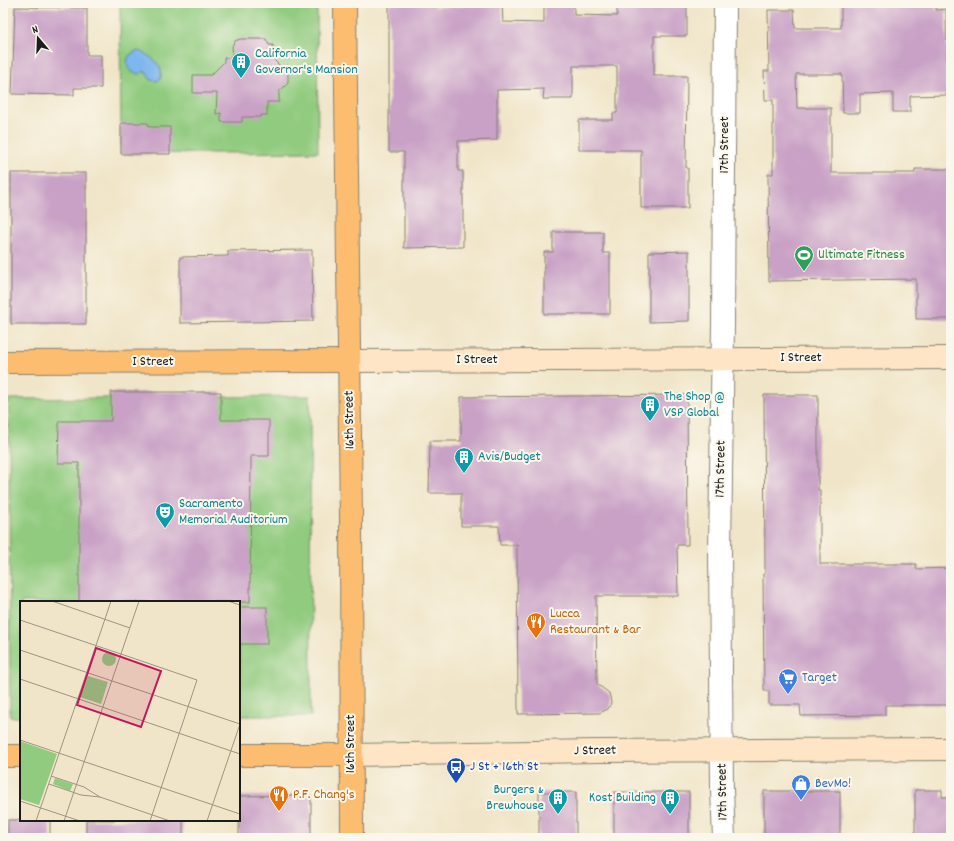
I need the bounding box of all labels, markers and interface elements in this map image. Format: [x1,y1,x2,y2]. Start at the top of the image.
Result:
north arrow [18,18,58,58]
text: N [30,22,41,39]
place label: California Governor's Mansion [255,44,358,80]
building icon: California Governor's Mansion [230,51,252,79]
street label: 17th Street [715,116,735,174]
sports icon: Ultimate Fitness [793,244,815,272]
place label: Ultimate Fitness [818,245,905,265]
street label: I Street [780,348,822,368]
street label: I Street [456,350,498,370]
street label: I Street [132,352,174,372]
place label: The Shop @ VSP Global [664,387,725,423]
street label: 16th Street [339,390,361,450]
building icon: The Shop @ VSP Global [639,394,661,422]
street label: 17th Street [711,440,731,498]
building icon: Avis/Budget [453,446,475,474]
place label: Avis/Budget [478,447,541,467]
place label: Sacramento Memorial Auditorium [179,494,288,530]
theatre icon: Sacramento Memorial Auditorium [154,501,176,529]
inset map [20,601,240,821]
place label: Lucca Restaurant & Bar [550,604,642,640]
restaurant icon: Lucca Restaurant & Bar [525,611,547,639]
supermarket icon: Target [777,667,799,695]
place label: Target [802,668,837,688]
street label: 16th Street [341,715,361,773]
street label: J Street [574,741,616,761]
bus stop icon: J St + 16th St [445,756,467,784]
place label: J St + 16th St [470,757,538,777]
street label: 17th Street [713,763,733,821]
shop icon: BevMo! [790,773,812,801]
place label: BevMo! [815,774,851,794]
place label: Burgers & Brewhouse [486,780,544,816]
restaurant icon: P.F. Chang's [268,784,290,812]
place label: P.F. Chang's [293,785,355,805]
building icon: Burgers & Brewhouse [547,787,569,815]
building icon: Kost Building [659,787,681,815]
place label: Kost Building [589,788,656,808]

